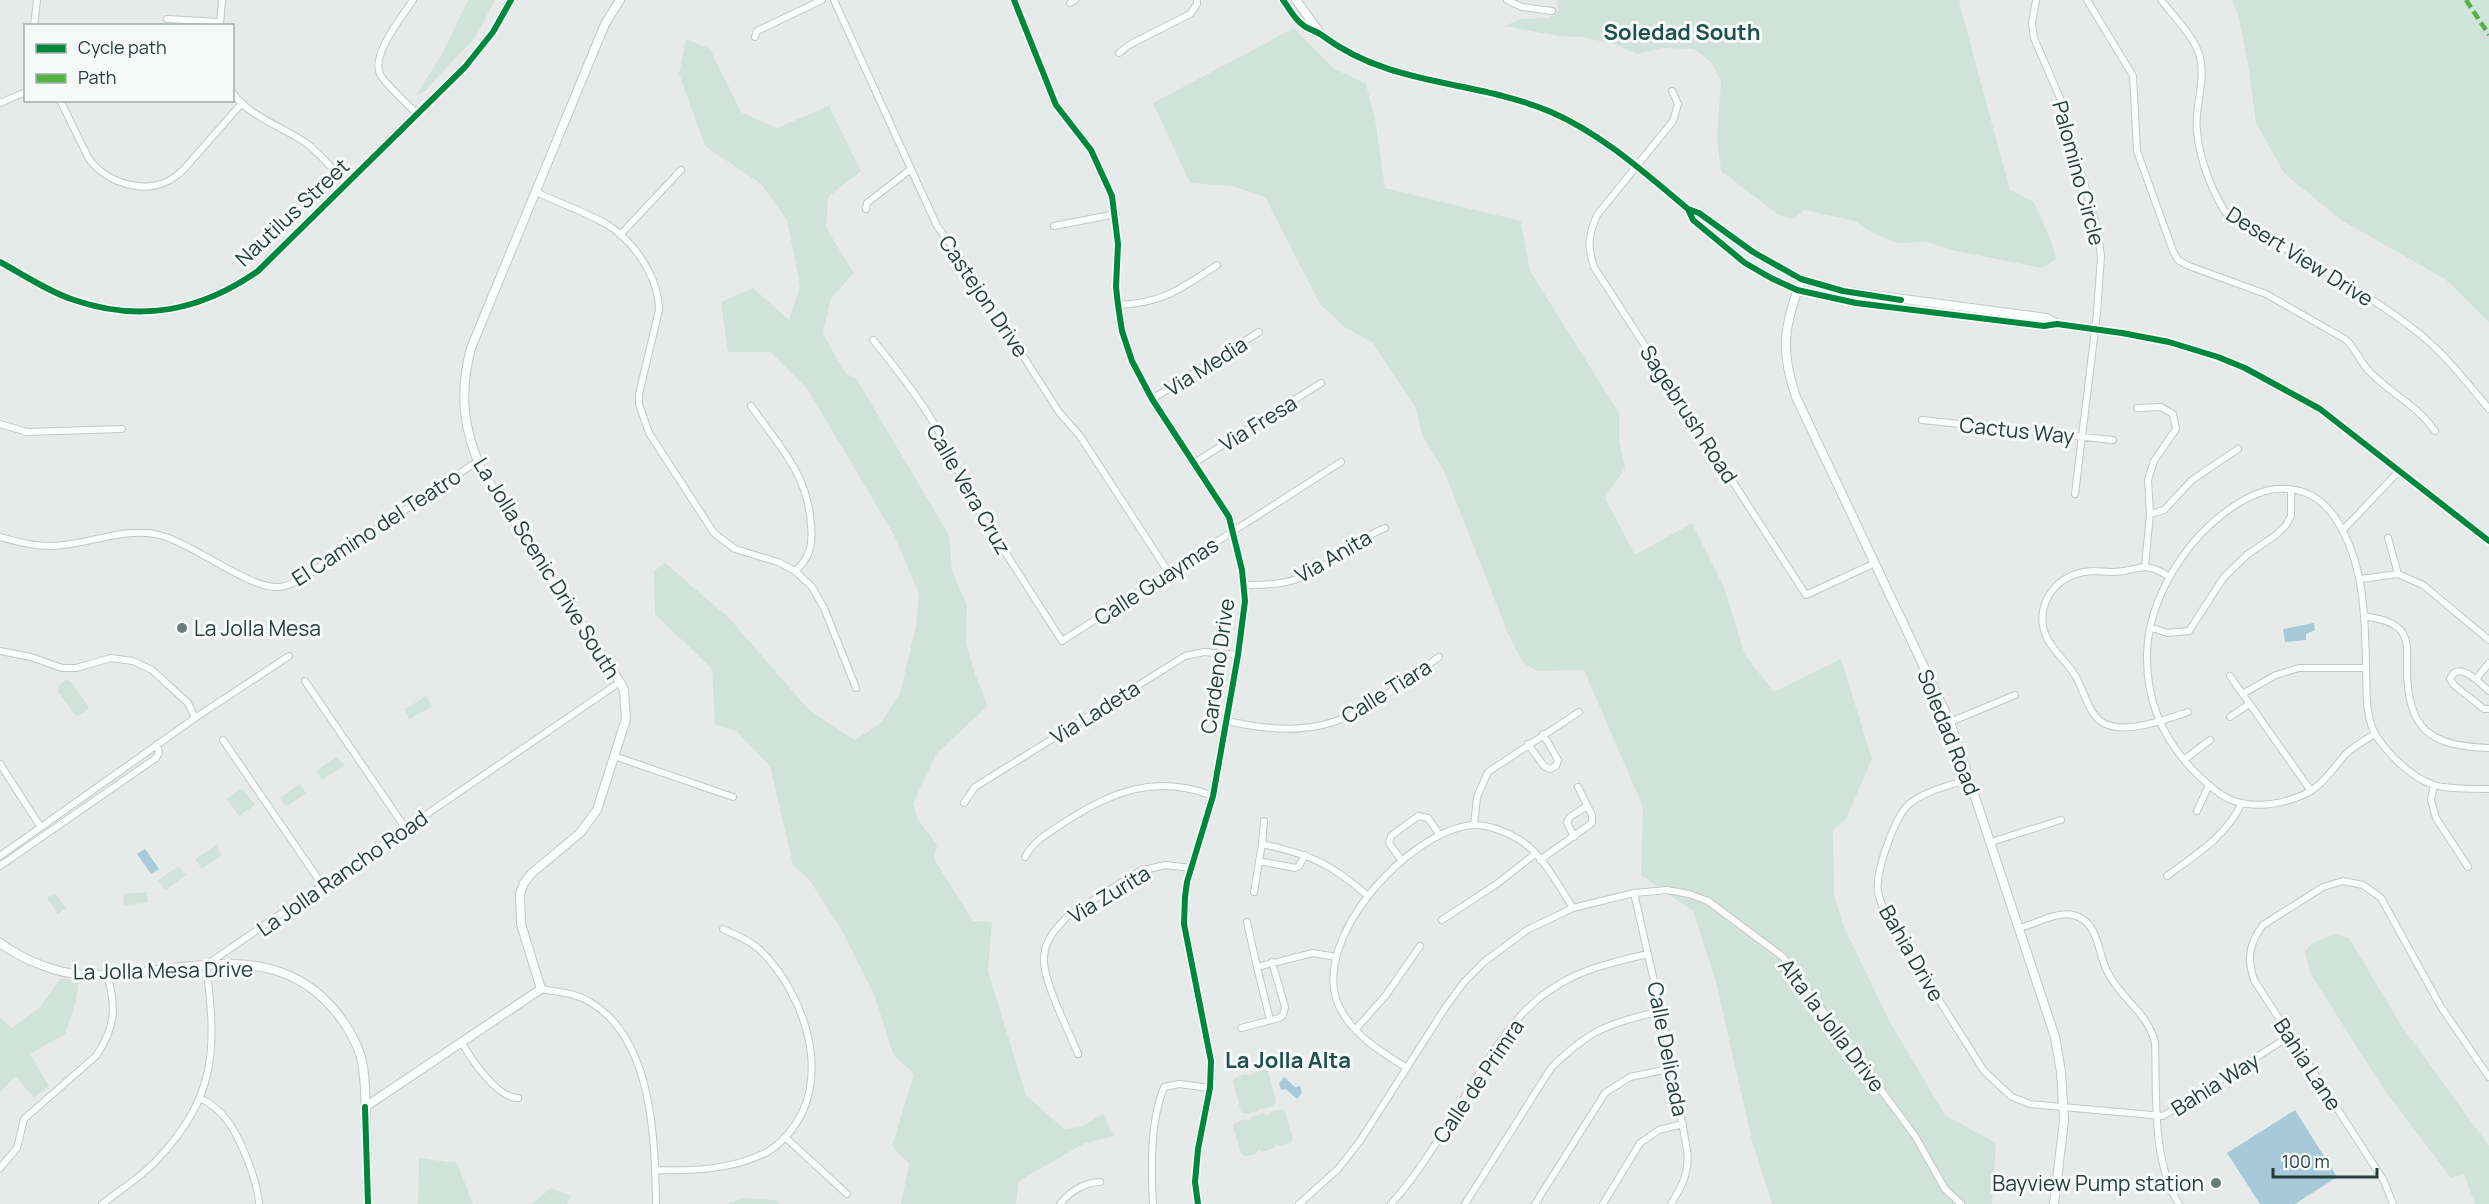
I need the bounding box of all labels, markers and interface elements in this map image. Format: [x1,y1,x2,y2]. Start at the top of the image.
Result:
district label: Soledad South [1604,17,1760,47]
legend [24,24,234,102]
text: Cycle path [78,35,167,59]
text: Path [78,65,116,89]
street label: Palomino Circle [2046,98,2112,248]
street label: Nautilus Street [229,152,355,272]
street label: Desert View Drive [2221,200,2379,312]
street label: Castejon Drive [933,230,1035,362]
street label: Via Media [1160,330,1252,402]
street label: Sagebrush Road [1634,340,1744,488]
street label: Via Fresa [1214,388,1302,458]
street label: Cactus Way [1958,410,2076,450]
street label: Calle Vera Cruz [920,419,1018,559]
street label: La Jolla Scenic Drive South [467,452,627,684]
street label: El Camino del Teatro [286,462,466,592]
street label: Via Anita [1290,523,1376,589]
street label: Calle Guaymas [1088,530,1224,632]
street label: Cardeno Drive [1194,596,1240,736]
place label: La Jolla Mesa [194,614,321,642]
marker: La Jolla Mesa [175,621,189,635]
street label: Calle Tiara [1336,652,1436,730]
street label: Soledad Road [1911,665,1987,799]
street label: Via Ladeta [1045,674,1145,750]
street label: La Jolla Rancho Road [251,804,433,942]
street label: Via Zurita [1063,859,1155,929]
street label: Bahia Drive [1873,900,1951,1006]
street label: Alta la Jolla Drive [1773,953,1891,1097]
street label: La Jolla Mesa Drive [73,954,253,986]
street label: Calle Delicada [1641,979,1695,1119]
street label: Bahia Lane [2268,1012,2348,1116]
street label: Calle de Primra [1426,1014,1530,1148]
district label: La Jolla Alta [1225,1045,1351,1075]
street label: Bahia Way [2166,1046,2264,1122]
scale bar [2273,1141,2376,1179]
text: 100 m [2282,1149,2330,1173]
place label: Bayview Pump station [1992,1169,2204,1197]
marker: Bayview Pump station [2209,1176,2223,1190]

